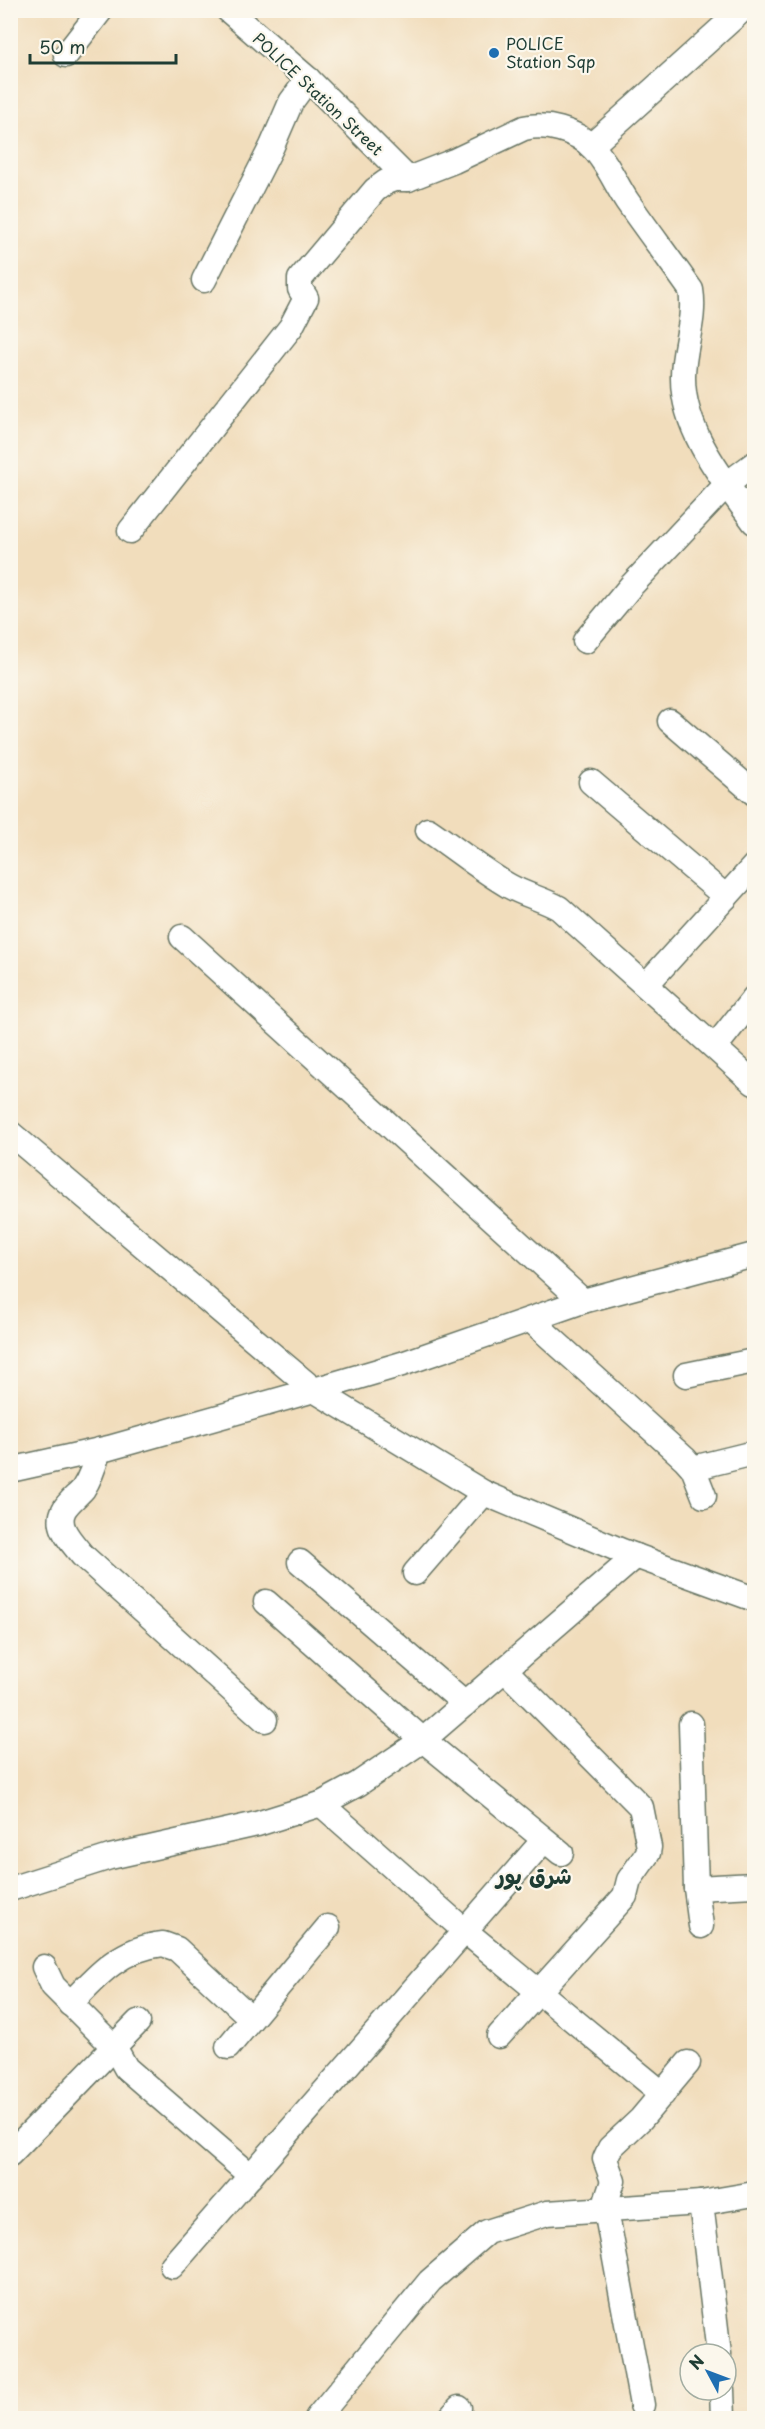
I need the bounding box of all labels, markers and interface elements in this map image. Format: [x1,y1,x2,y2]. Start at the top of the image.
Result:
street label: POLICE Station Street [248,26,390,161]
scale bar [30,27,176,65]
place label: POLICE Station Sqp [506,31,595,73]
text: 50 m [39,33,86,60]
marker: POLICE Station Sqp [487,46,501,60]
district label: شرق پور [494,1858,572,1891]
north arrow [678,2342,738,2402]
text: N [683,2349,709,2374]

